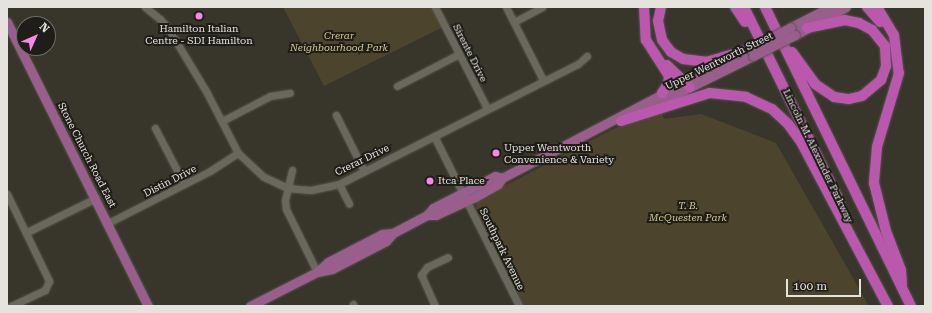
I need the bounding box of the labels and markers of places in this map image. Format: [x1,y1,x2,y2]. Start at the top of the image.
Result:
marker: Hamilton Italian Centre - SDI Hamilton [194,11,204,21]
place label: Hamilton Italian Centre - SDI Hamilton [145,22,253,46]
place label: Upper Wentworth Convenience & Variety [504,141,614,164]
marker: Upper Wentworth Convenience & Variety [491,148,501,158]
place label: Itca Place [438,175,485,187]
marker: Itca Place [425,176,435,186]

